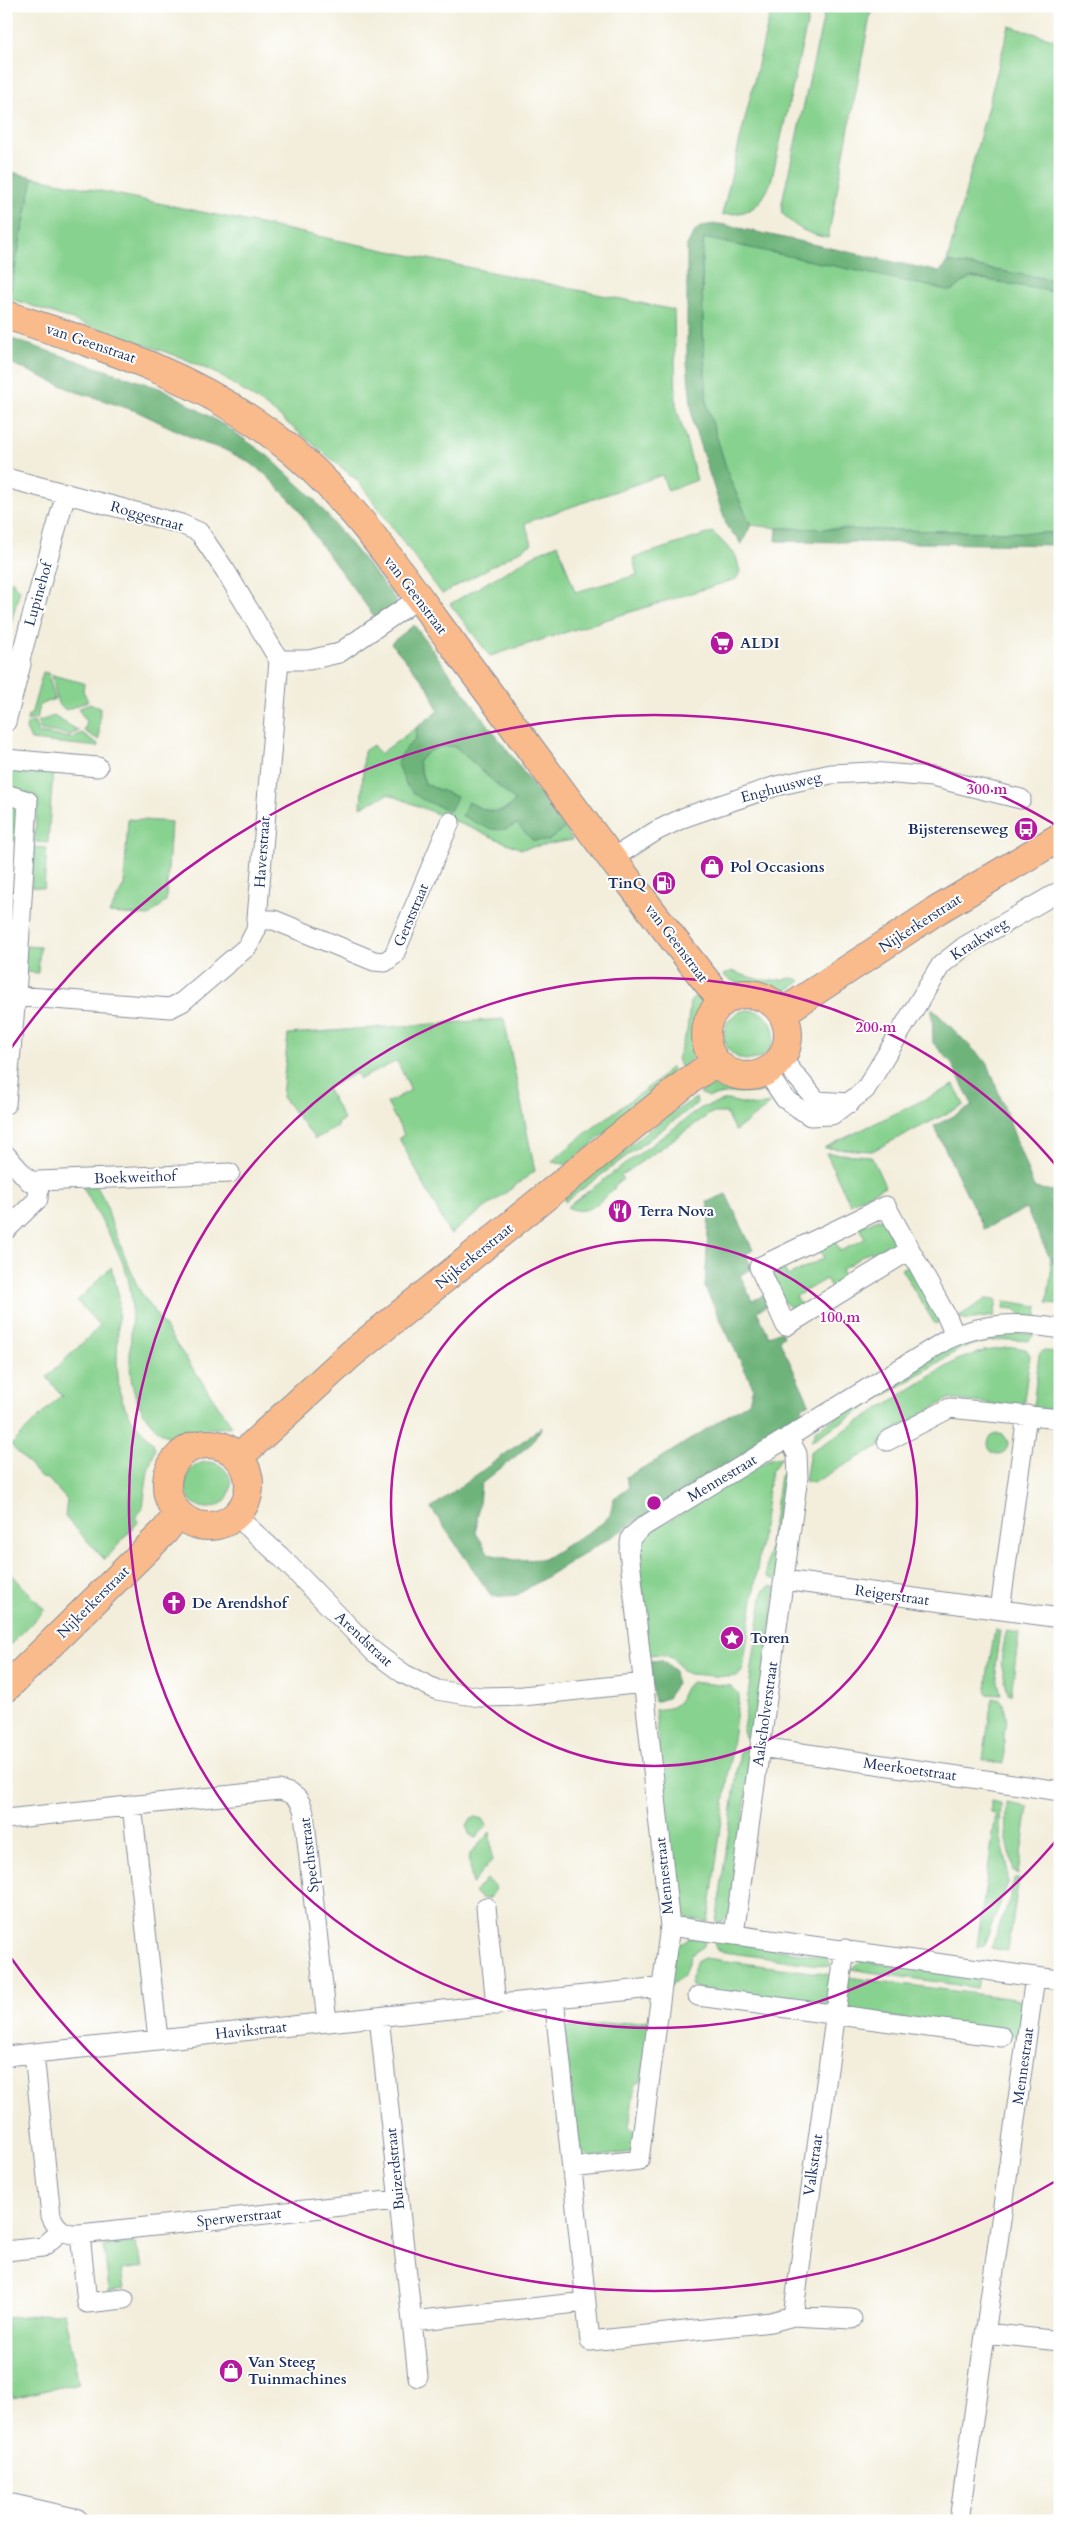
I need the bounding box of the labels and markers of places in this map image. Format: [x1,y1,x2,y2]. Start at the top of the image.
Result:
supermarket icon: ALDI [709,630,735,656]
place label: ALDI [740,633,780,653]
bus stop icon: Bijsterenseweg [1013,816,1039,842]
place label: Bijsterenseweg [908,819,1008,839]
shop icon: Pol Occasions [699,854,725,880]
place label: Pol Occasions [730,857,824,877]
fuel station icon: TinQ [651,870,677,896]
place label: TinQ [608,873,646,893]
restaurant icon: Terra Nova [607,1198,633,1224]
place label: Terra Nova [638,1201,715,1221]
centre of rings [645,1494,663,1512]
church icon: De Arendshof [161,1590,187,1616]
place label: De Arendshof [192,1593,290,1613]
place icon: Toren [719,1625,745,1651]
place label: Toren [750,1628,790,1648]
place label: Van Steeg Tuinmachines [248,2352,347,2389]
shop icon: Van Steeg Tuinmachines [218,2358,244,2384]

